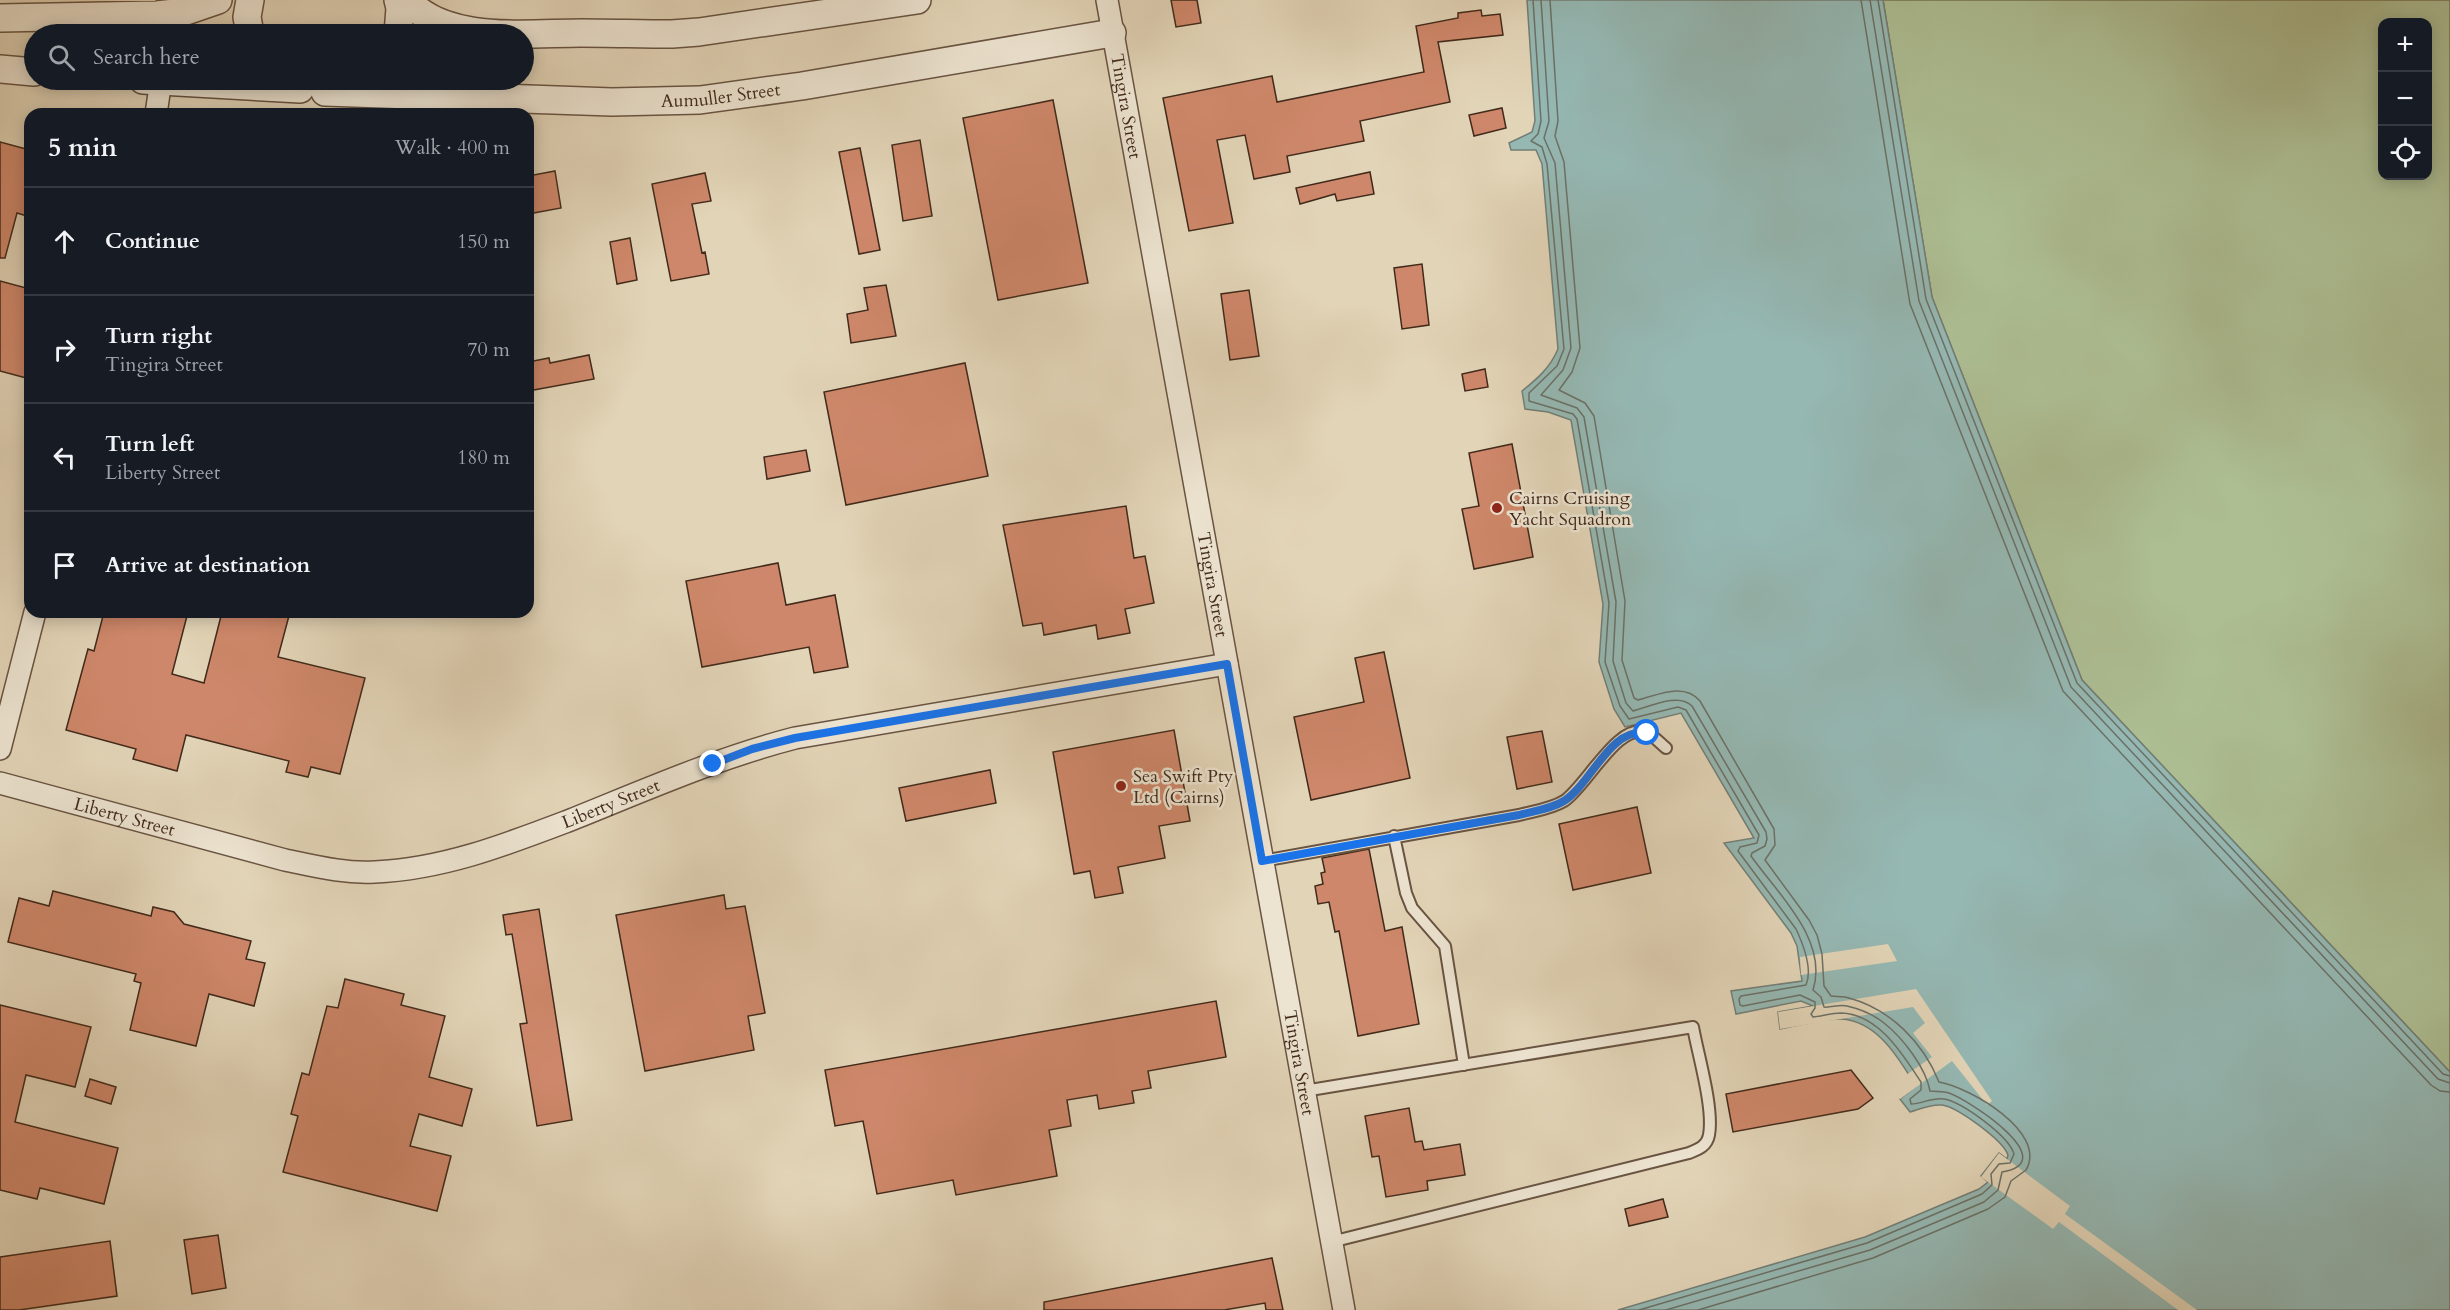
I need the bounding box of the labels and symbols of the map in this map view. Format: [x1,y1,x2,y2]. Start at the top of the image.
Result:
street label: Tingira Street [1104,52,1148,161]
street label: Aumuller Street [661,77,782,113]
place label: Cairns Cruising Yacht Squadron [1509,486,1632,532]
marker: Cairns Cruising Yacht Squadron [1490,501,1504,515]
street label: Tingira Street [1191,530,1235,639]
route start [1633,719,1659,745]
route end [699,750,725,776]
place label: Sea Swift Pty Ltd (Cairns) [1133,764,1234,810]
street label: Liberty Street [558,772,664,835]
marker: Sea Swift Pty Ltd (Cairns) [1114,779,1128,793]
street label: Liberty Street [71,791,178,842]
street label: Tingira Street [1278,1008,1321,1118]

